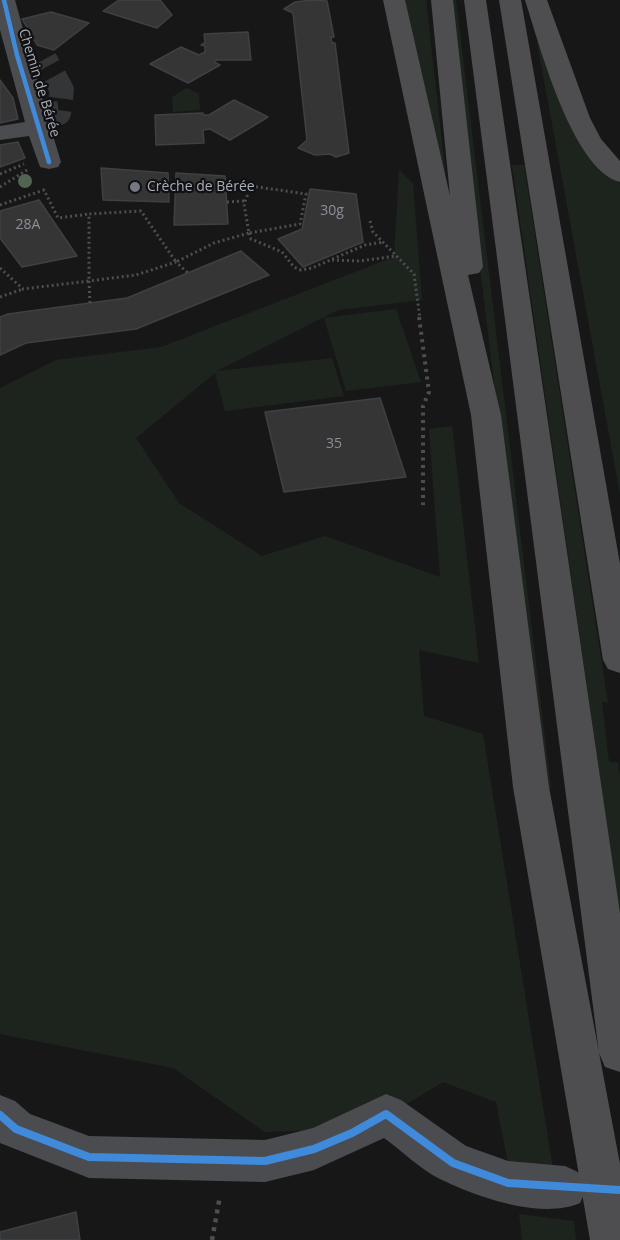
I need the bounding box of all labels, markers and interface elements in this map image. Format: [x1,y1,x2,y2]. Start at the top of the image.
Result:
street label: Chemin de Bérée [15,27,63,139]
place label: Crèche de Bérée [147,179,255,195]
marker: Crèche de Bérée [128,180,142,194]
house number: 30g [320,203,344,219]
house number: 28A [16,217,40,233]
house number: 35 [326,436,342,452]

